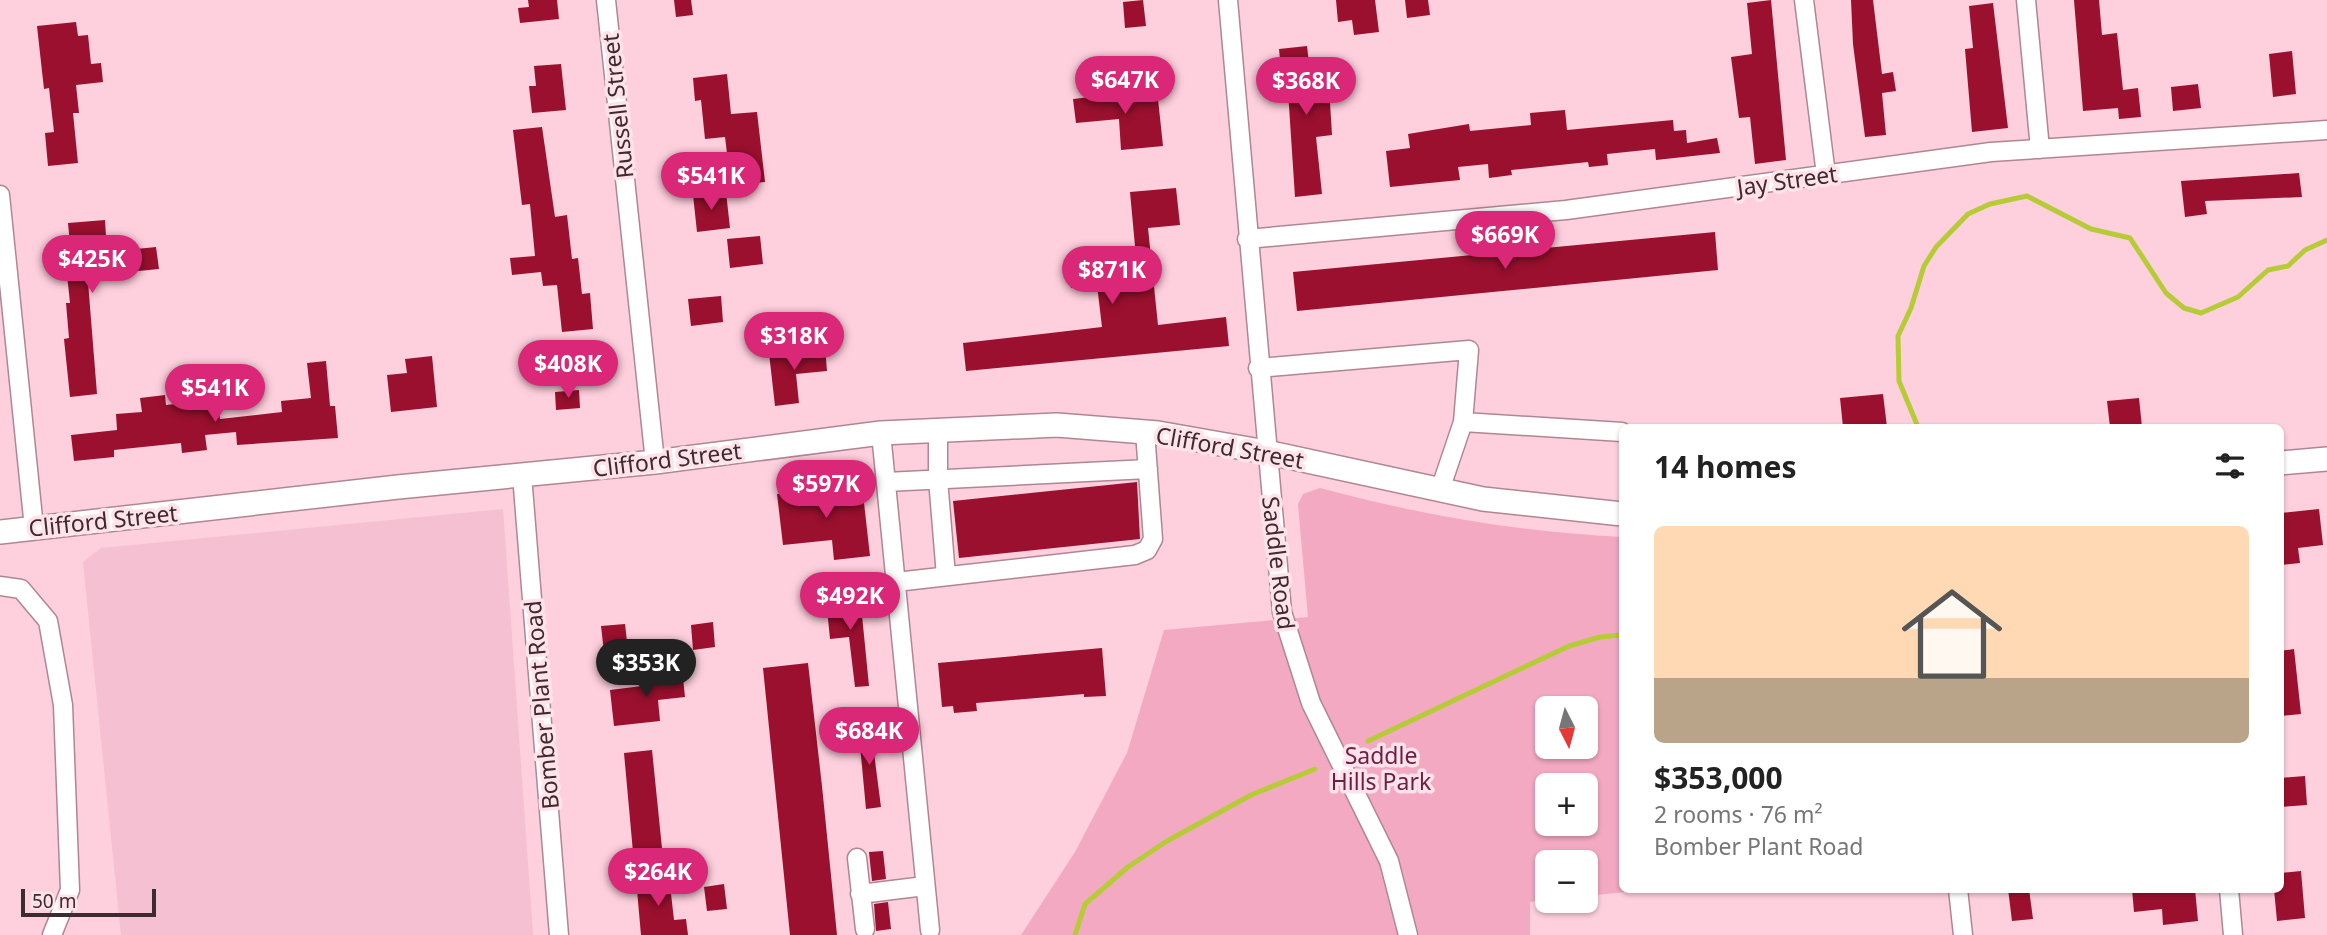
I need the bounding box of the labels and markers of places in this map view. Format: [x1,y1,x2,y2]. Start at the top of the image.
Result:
pin: $647K [1076,57,1174,116]
pin: $368K [1257,58,1355,117]
pin: $541K [662,152,760,212]
pin: $669K [1456,212,1554,271]
pin: $425K [43,236,141,295]
pin: $871K [1063,246,1161,306]
pin: $318K [745,312,843,372]
pin: $408K [519,340,617,400]
pin: $541K [166,364,264,424]
pin: $597K [777,461,875,520]
pin: $492K [801,572,899,632]
pin: $353K [597,640,695,699]
pin: $684K [820,708,918,767]
pin: $264K [609,848,707,908]

